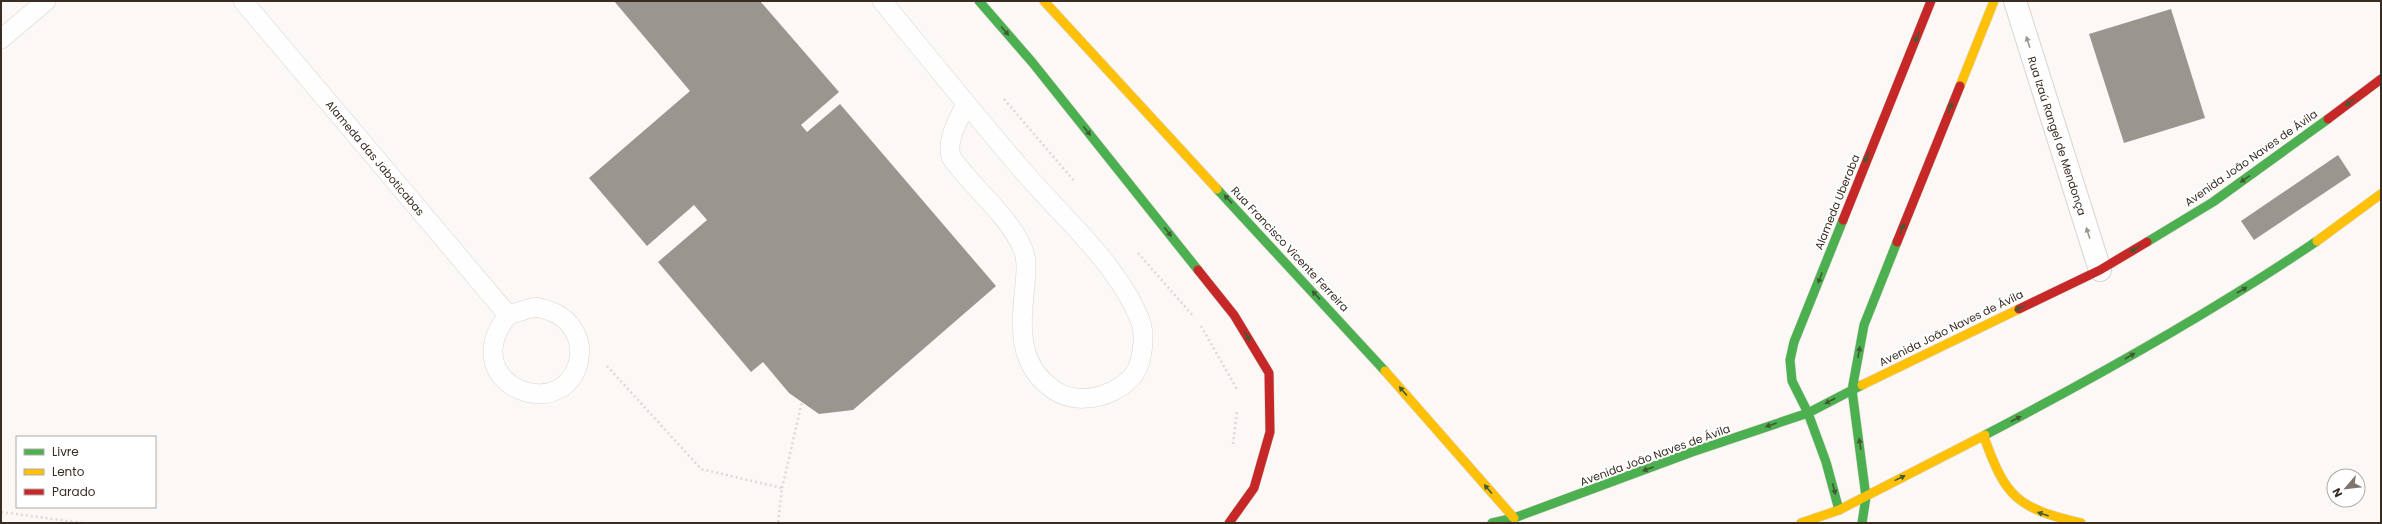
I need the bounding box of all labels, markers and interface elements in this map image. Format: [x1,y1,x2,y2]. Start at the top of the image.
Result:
one-way arrow [1000,25,1009,36]
one-way arrow [1913,32,1919,44]
one-way arrow [2025,36,2031,48]
street label: Rua Izaú Rangel de Mendonça [2024,54,2090,218]
street label: Alameda das Jaboticabas [322,97,428,219]
one-way arrow [2345,98,2355,106]
one-way arrow [1947,103,1953,114]
street label: Avenida João Naves de Ávila [2181,106,2321,210]
one-way arrow [1083,126,1092,136]
street label: Alameda Uberaba [1811,152,1863,252]
one-way arrow [1864,152,1870,164]
one-way arrow [2240,175,2250,183]
street label: Rua Francisco Vicente Ferreira [1228,183,1352,315]
one-way arrow [1223,194,1232,204]
one-way arrow [1899,222,1905,234]
one-way arrow [1164,227,1173,238]
one-way arrow [2085,227,2091,239]
one-way arrow [2129,245,2141,252]
one-way arrow [1817,273,1823,285]
street label: Avenida João Naves de Ávila [1876,286,2026,370]
one-way arrow [2236,286,2248,293]
one-way arrow [1311,289,1320,300]
one-way arrow [2014,305,2026,312]
one-way arrow [1243,330,1250,342]
one-way arrow [1856,345,1862,358]
one-way arrow [2124,352,2136,359]
one-way arrow [1399,386,1408,395]
one-way arrow [1824,398,1836,405]
one-way arrow [2011,416,2022,422]
street label: Avenida João Naves de Ávila [1578,420,1732,490]
one-way arrow [1765,423,1777,429]
legend [16,436,156,508]
one-way arrow [1857,438,1863,450]
text: Livre [52,443,79,460]
text: Lento [52,463,85,480]
one-way arrow [1642,466,1654,472]
north arrow [2326,468,2366,508]
one-way arrow [1895,475,1906,481]
text: Parado [52,483,96,500]
one-way arrow [1484,483,1493,494]
one-way arrow [1831,484,1837,496]
text: N [2328,485,2346,500]
one-way arrow [2036,511,2048,517]

